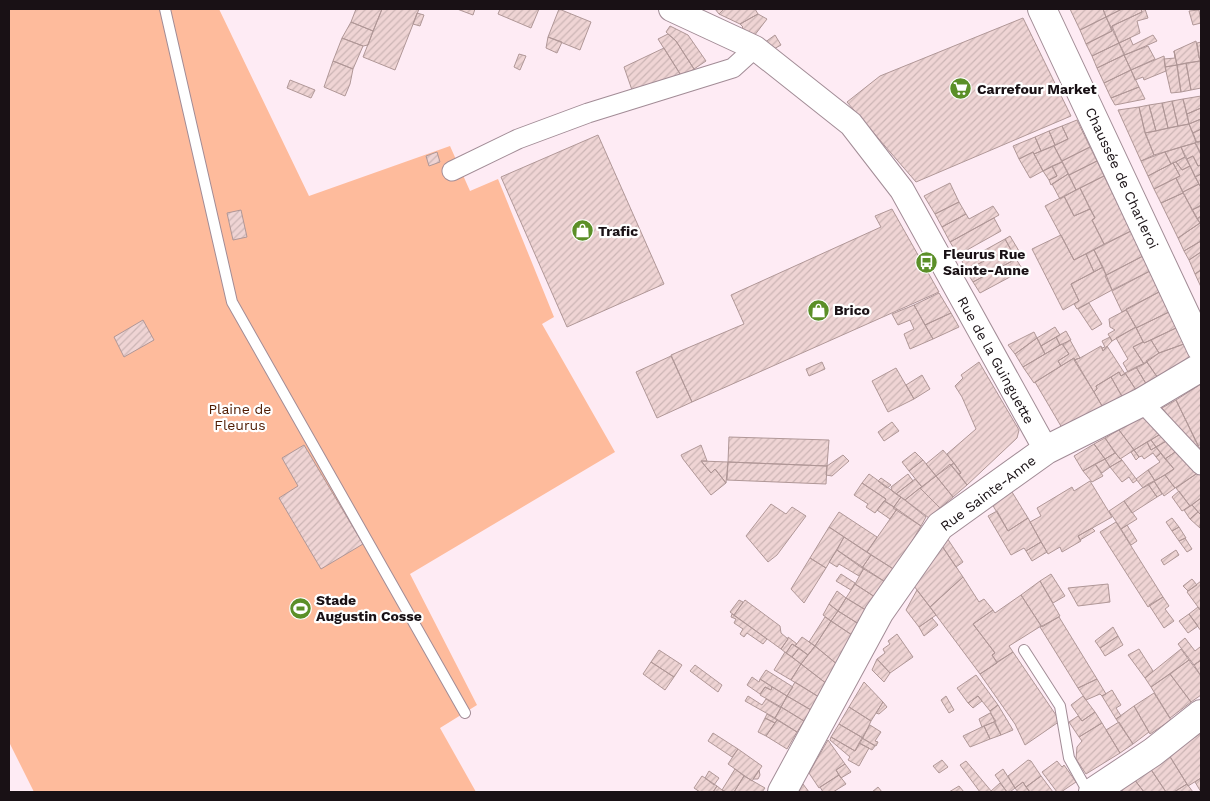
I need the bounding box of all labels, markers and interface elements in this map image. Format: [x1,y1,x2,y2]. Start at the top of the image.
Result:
supermarket icon: Carrefour Market [949,77,973,101]
place label: Carrefour Market [977,81,1097,97]
street label: Chaussée de Charleroi [1082,105,1162,251]
shop icon: Trafic [570,219,594,243]
place label: Trafic [598,223,638,239]
place label: Fleurus Rue Sainte-Anne [943,246,1029,278]
bus stop icon: Fleurus Rue Sainte-Anne [915,250,939,274]
street label: Rue de la Guinguette [954,294,1038,426]
shop icon: Brico [806,298,830,322]
place label: Brico [834,302,870,318]
park label: Plaine de Fleurus [209,401,271,433]
street label: Rue Sainte-Anne [937,452,1039,534]
place label: Stade Augustin Cosse [316,592,422,624]
sports icon: Stade Augustin Cosse [288,596,312,620]

